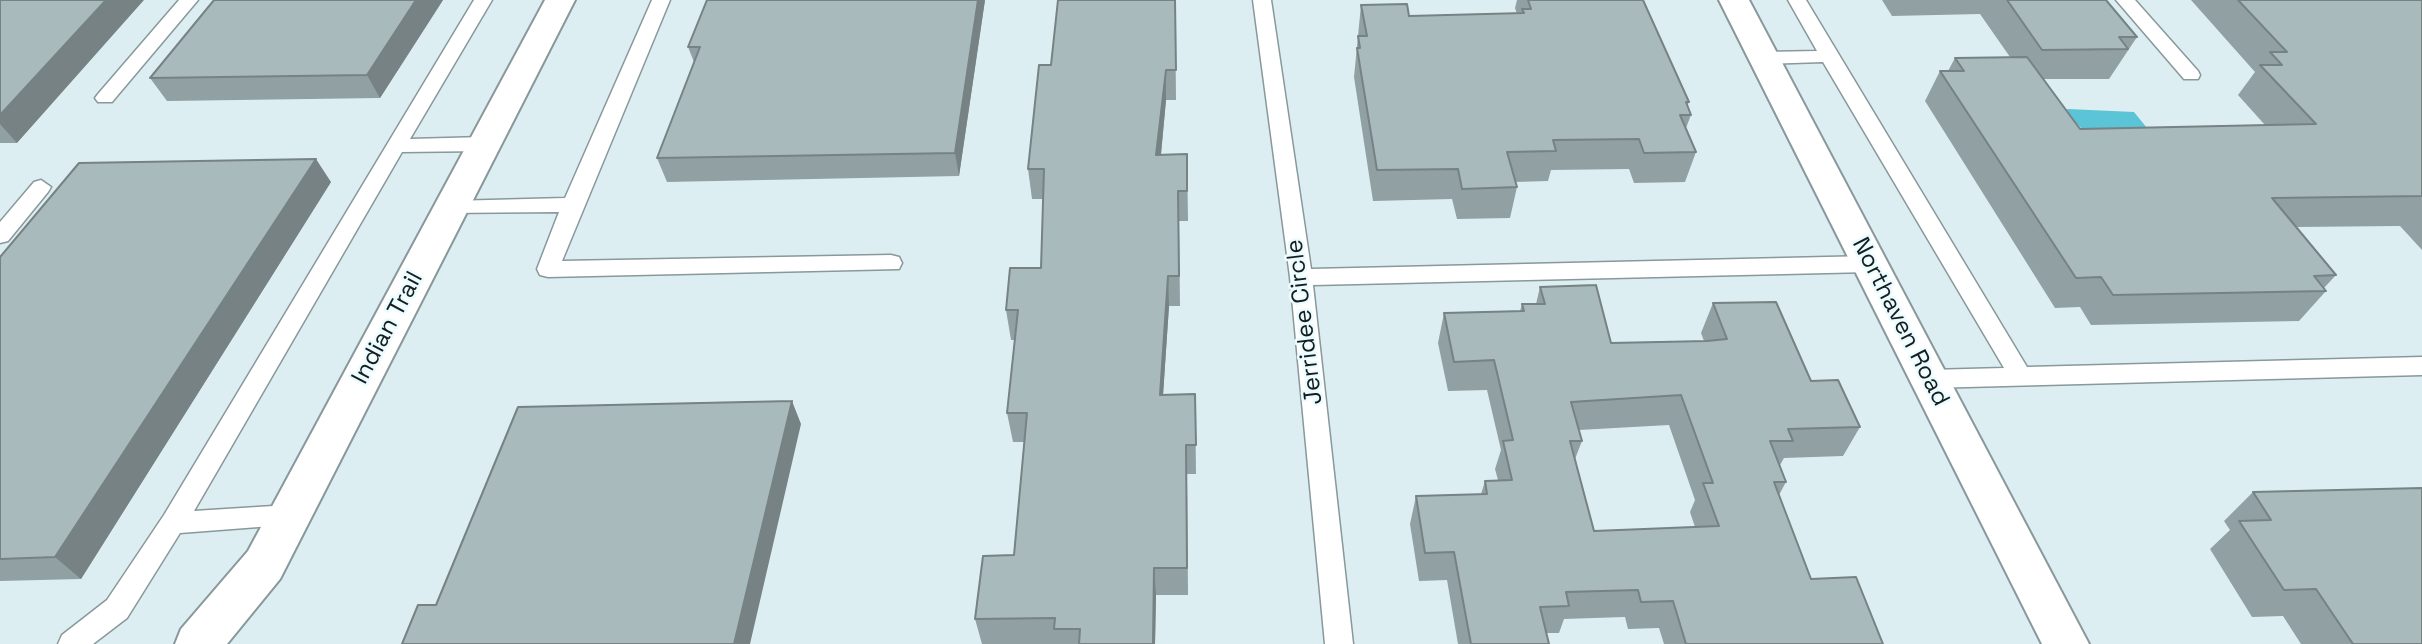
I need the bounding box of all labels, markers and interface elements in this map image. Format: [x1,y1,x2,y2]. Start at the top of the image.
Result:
street label: Northaven Road [1845,233,1955,411]
street label: Jerridee Circle [1281,238,1329,406]
street label: Indian Trail [346,267,430,389]

